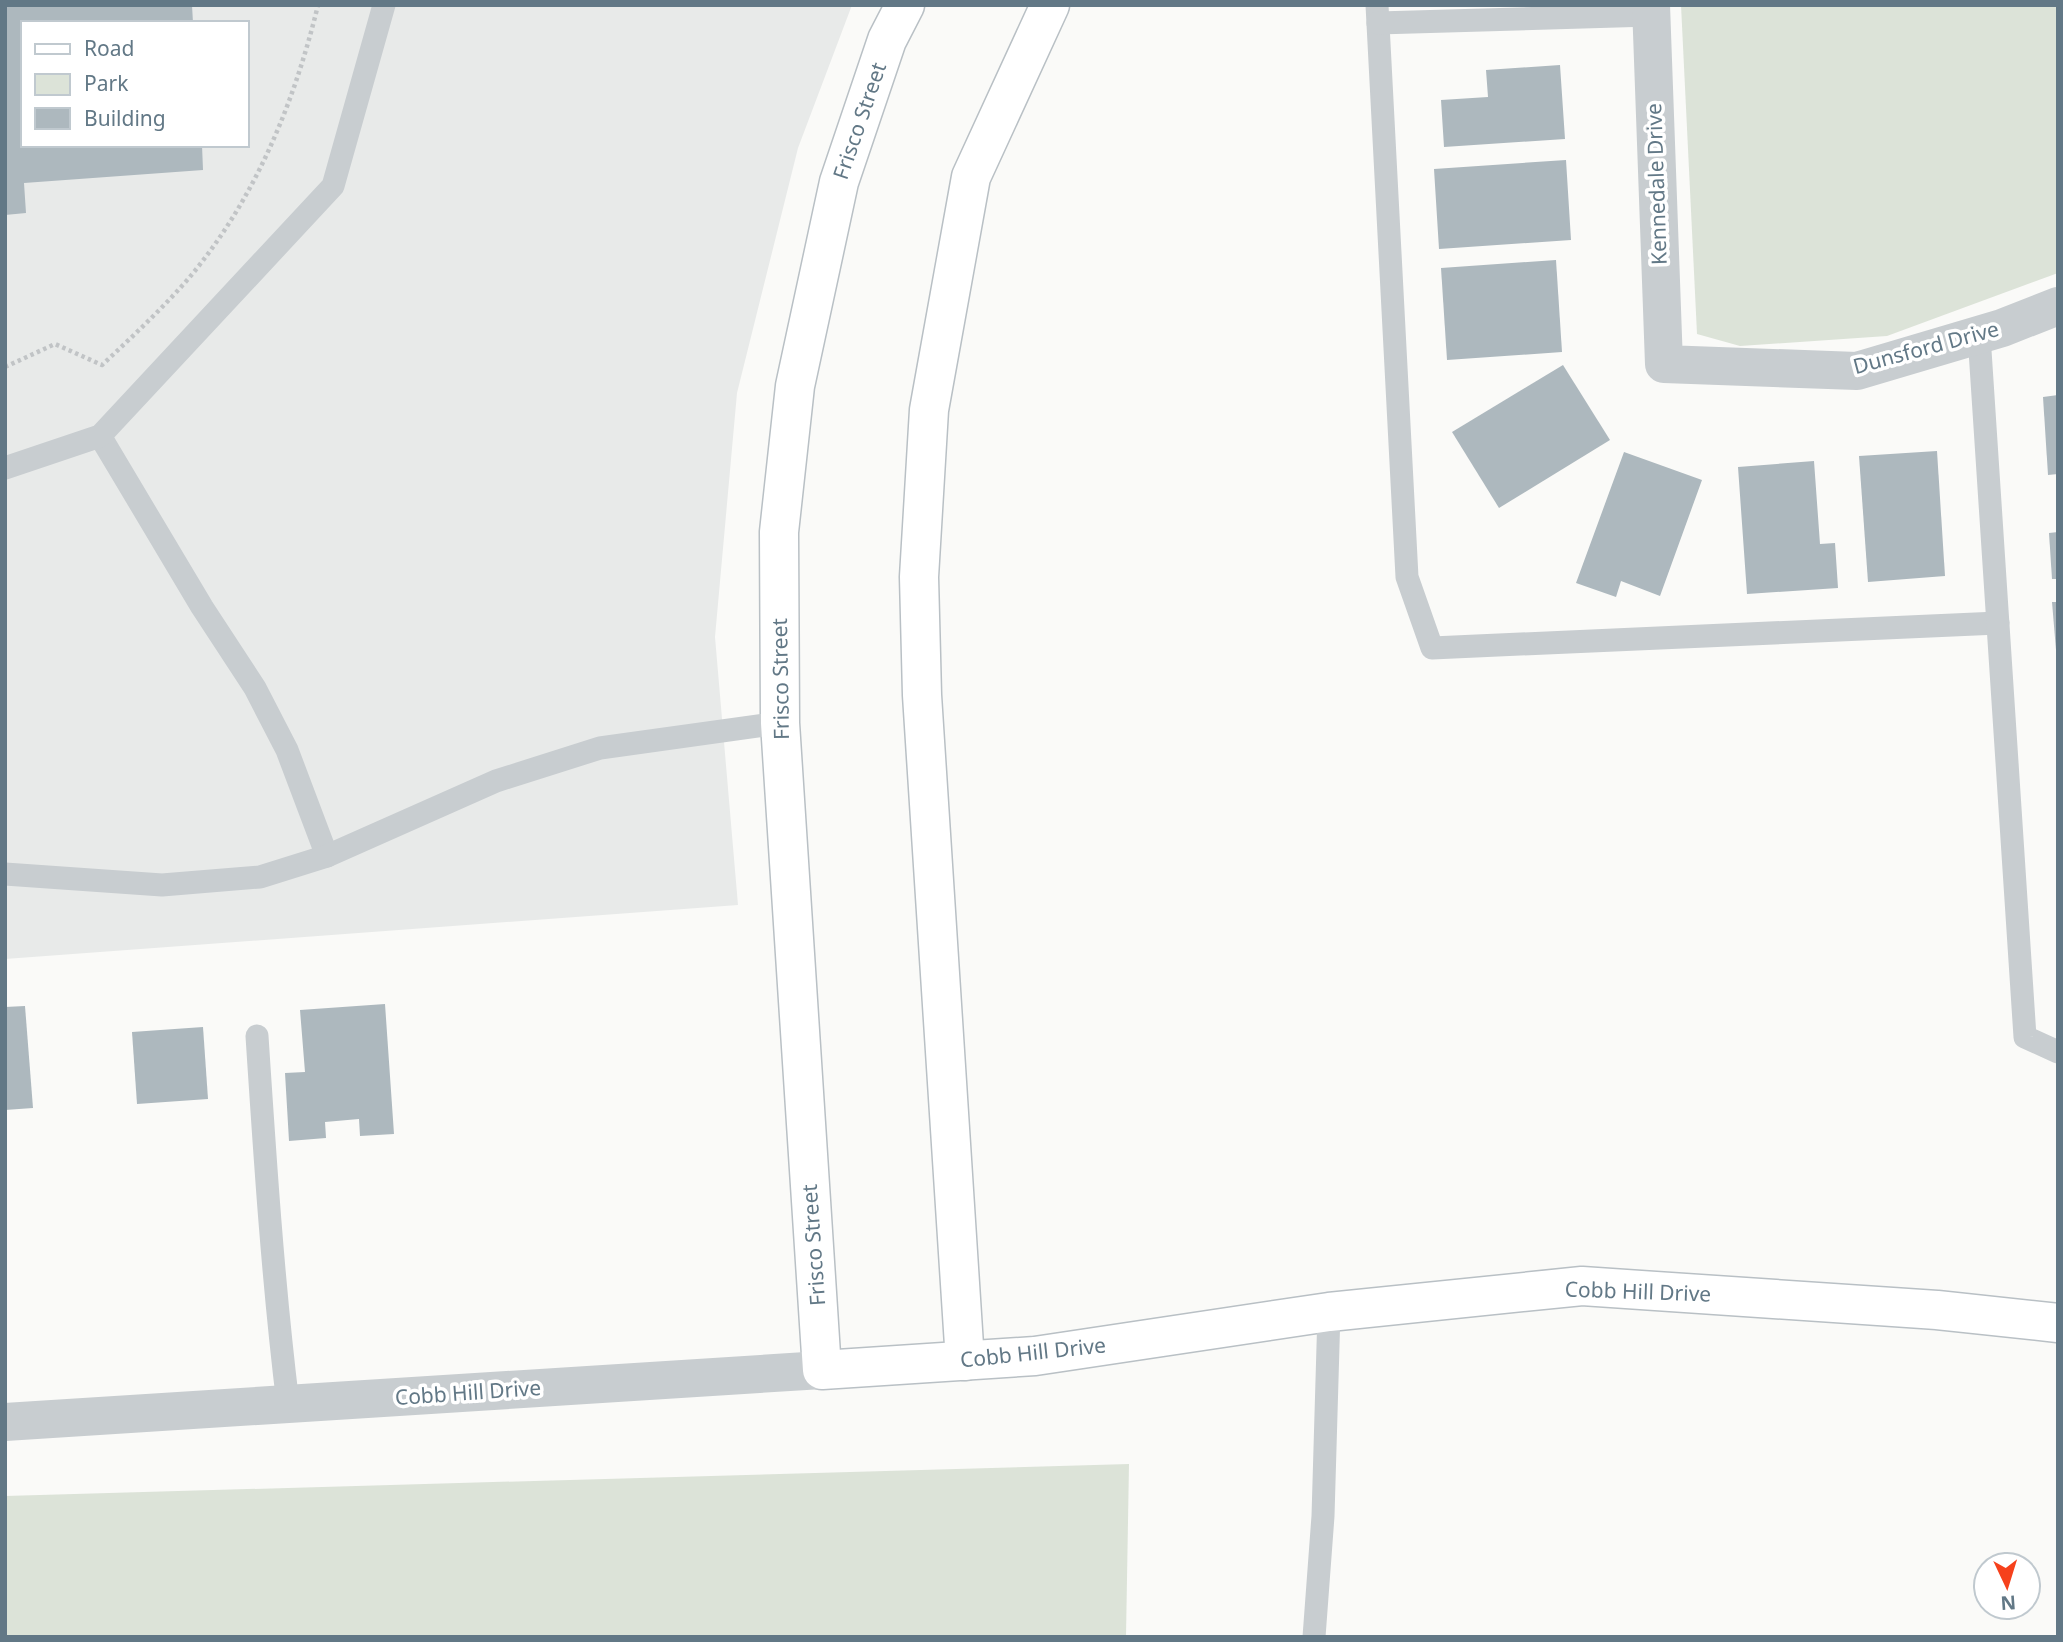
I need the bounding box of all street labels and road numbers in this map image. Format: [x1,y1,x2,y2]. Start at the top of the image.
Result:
street label: Frisco Street [826,58,892,183]
street label: Kennedale Drive [1639,103,1673,265]
street label: Dunsford Drive [1850,314,2002,380]
street label: Frisco Street [765,617,795,740]
street label: Frisco Street [795,1183,831,1307]
street label: Cobb Hill Drive [1564,1274,1712,1308]
street label: Cobb Hill Drive [959,1330,1107,1374]
street label: Cobb Hill Drive [394,1373,542,1411]

